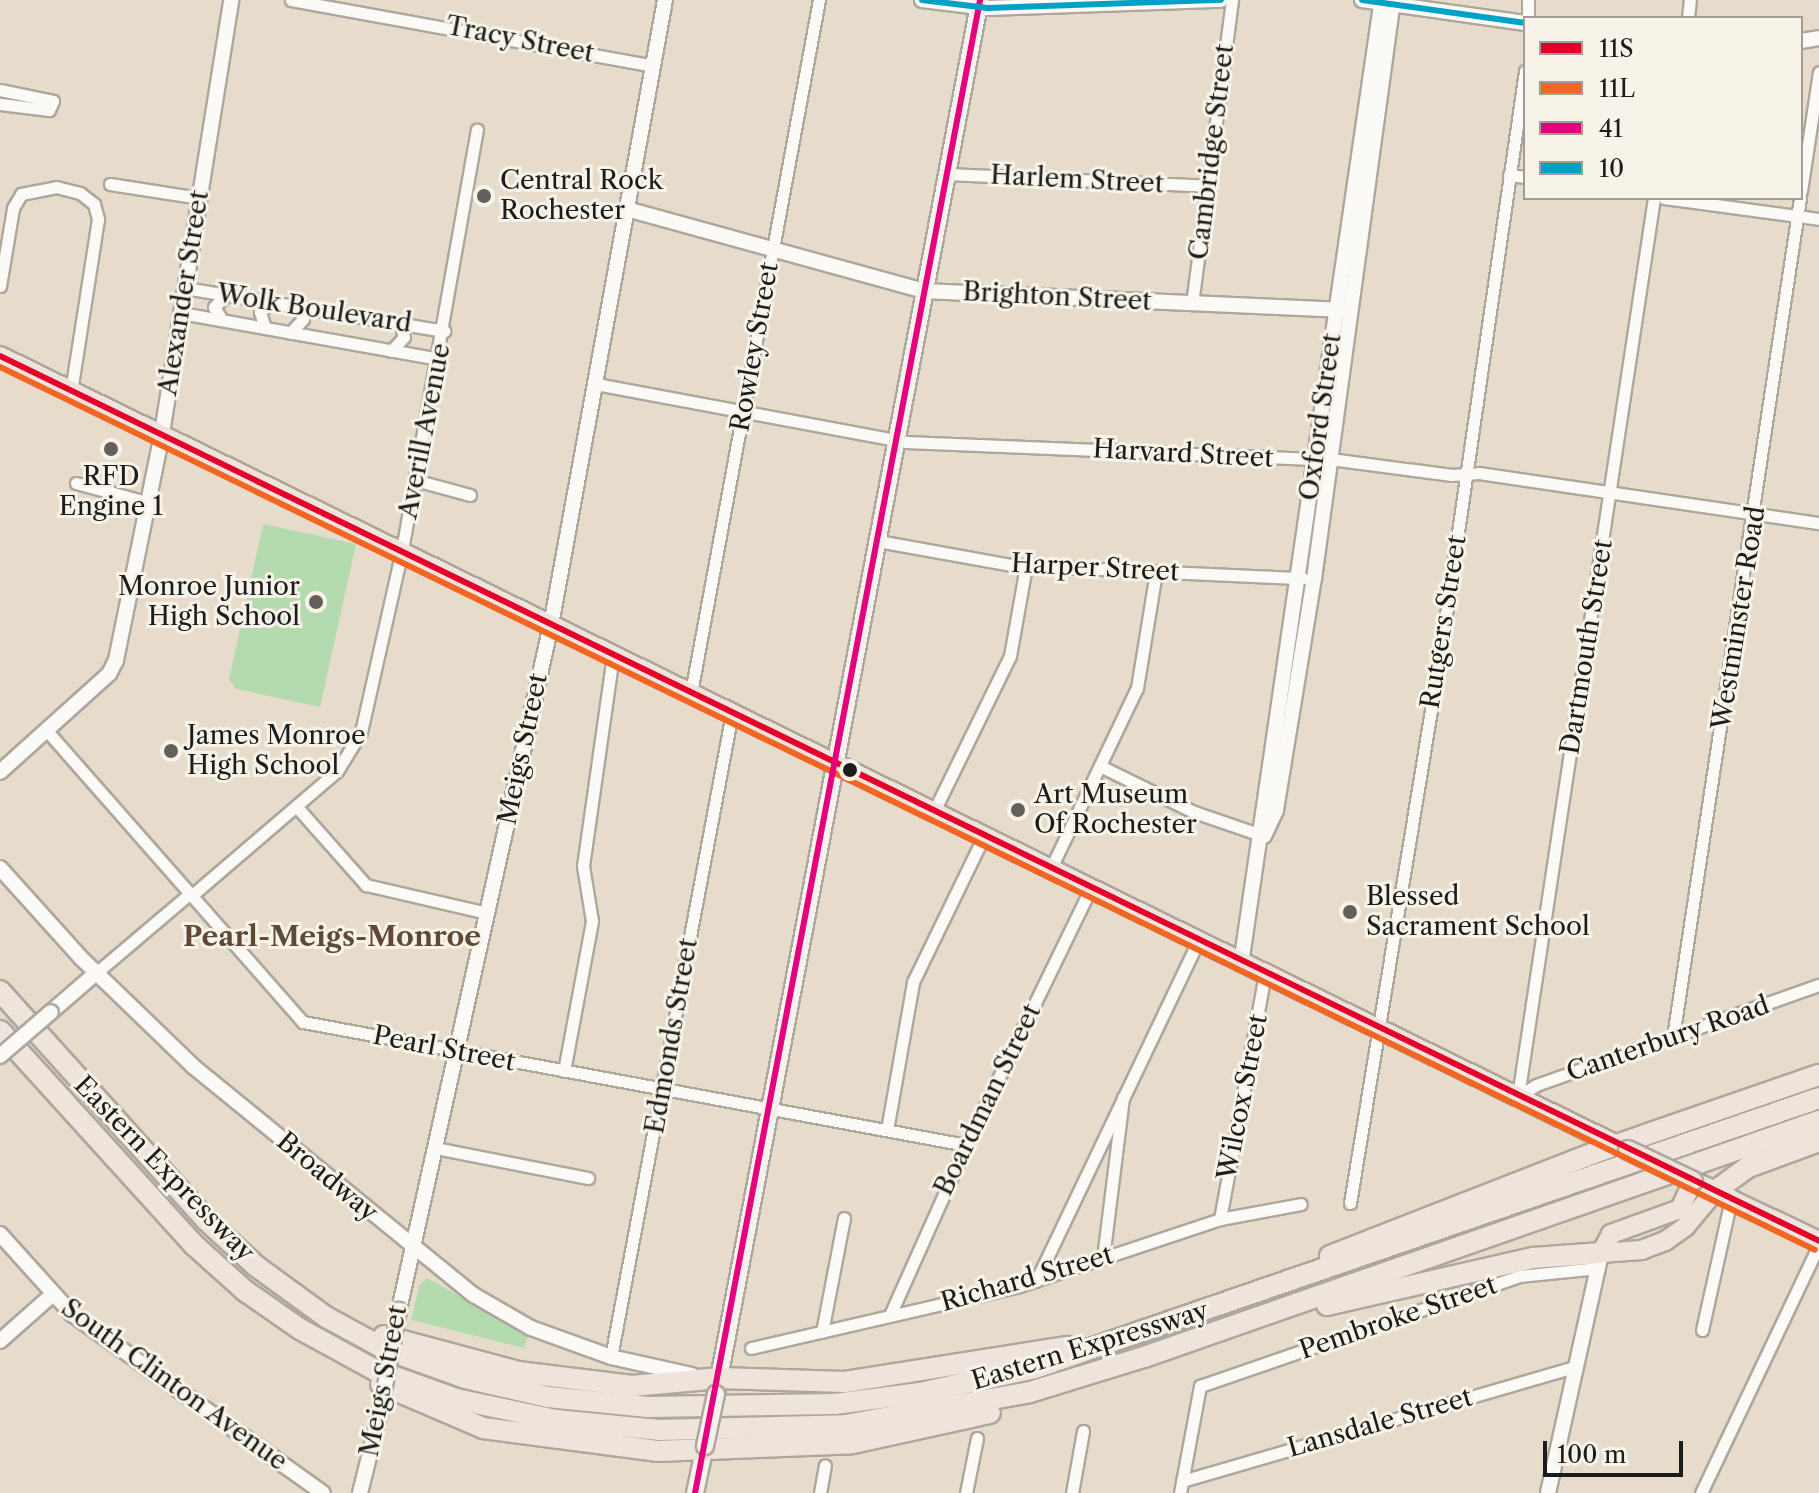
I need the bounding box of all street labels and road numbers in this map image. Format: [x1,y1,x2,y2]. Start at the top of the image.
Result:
street label: Tracy Street [443,10,597,70]
street label: Cambridge Street [1183,42,1241,262]
street label: Harlem Street [989,160,1165,200]
street label: Alexander Street [152,188,216,398]
street label: Rowley Street [725,259,785,435]
street label: Brighton Street [962,276,1152,318]
street label: Wolk Boulevard [214,278,414,340]
street label: Oxford Street [1294,331,1348,503]
street label: Averill Avenue [393,340,457,522]
street label: Harvard Street [1092,434,1274,474]
street label: Westminster Road [1706,504,1772,732]
street label: Rutgers Street [1415,533,1473,711]
street label: Dartmouth Street [1555,537,1619,757]
street label: Harper Street [1010,548,1180,588]
street label: Meigs Street [492,671,554,827]
street label: Edmonds Street [639,936,705,1136]
street label: Canterbury Road [1562,990,1774,1088]
street label: Boardman Street [928,999,1048,1201]
street label: Wilcox Street [1212,1011,1274,1183]
street label: Pearl Street [370,1020,518,1078]
street label: Eastern Expressway [67,1070,261,1268]
street label: Broadway [270,1126,384,1228]
street label: Richard Street [937,1240,1117,1318]
street label: Pembroke Street [1295,1270,1501,1366]
street label: South Clinton Avenue [55,1292,293,1478]
street label: Eastern Expressway [968,1295,1212,1397]
street label: Meigs Street [354,1303,414,1459]
street label: Lansdale Street [1284,1382,1476,1464]

